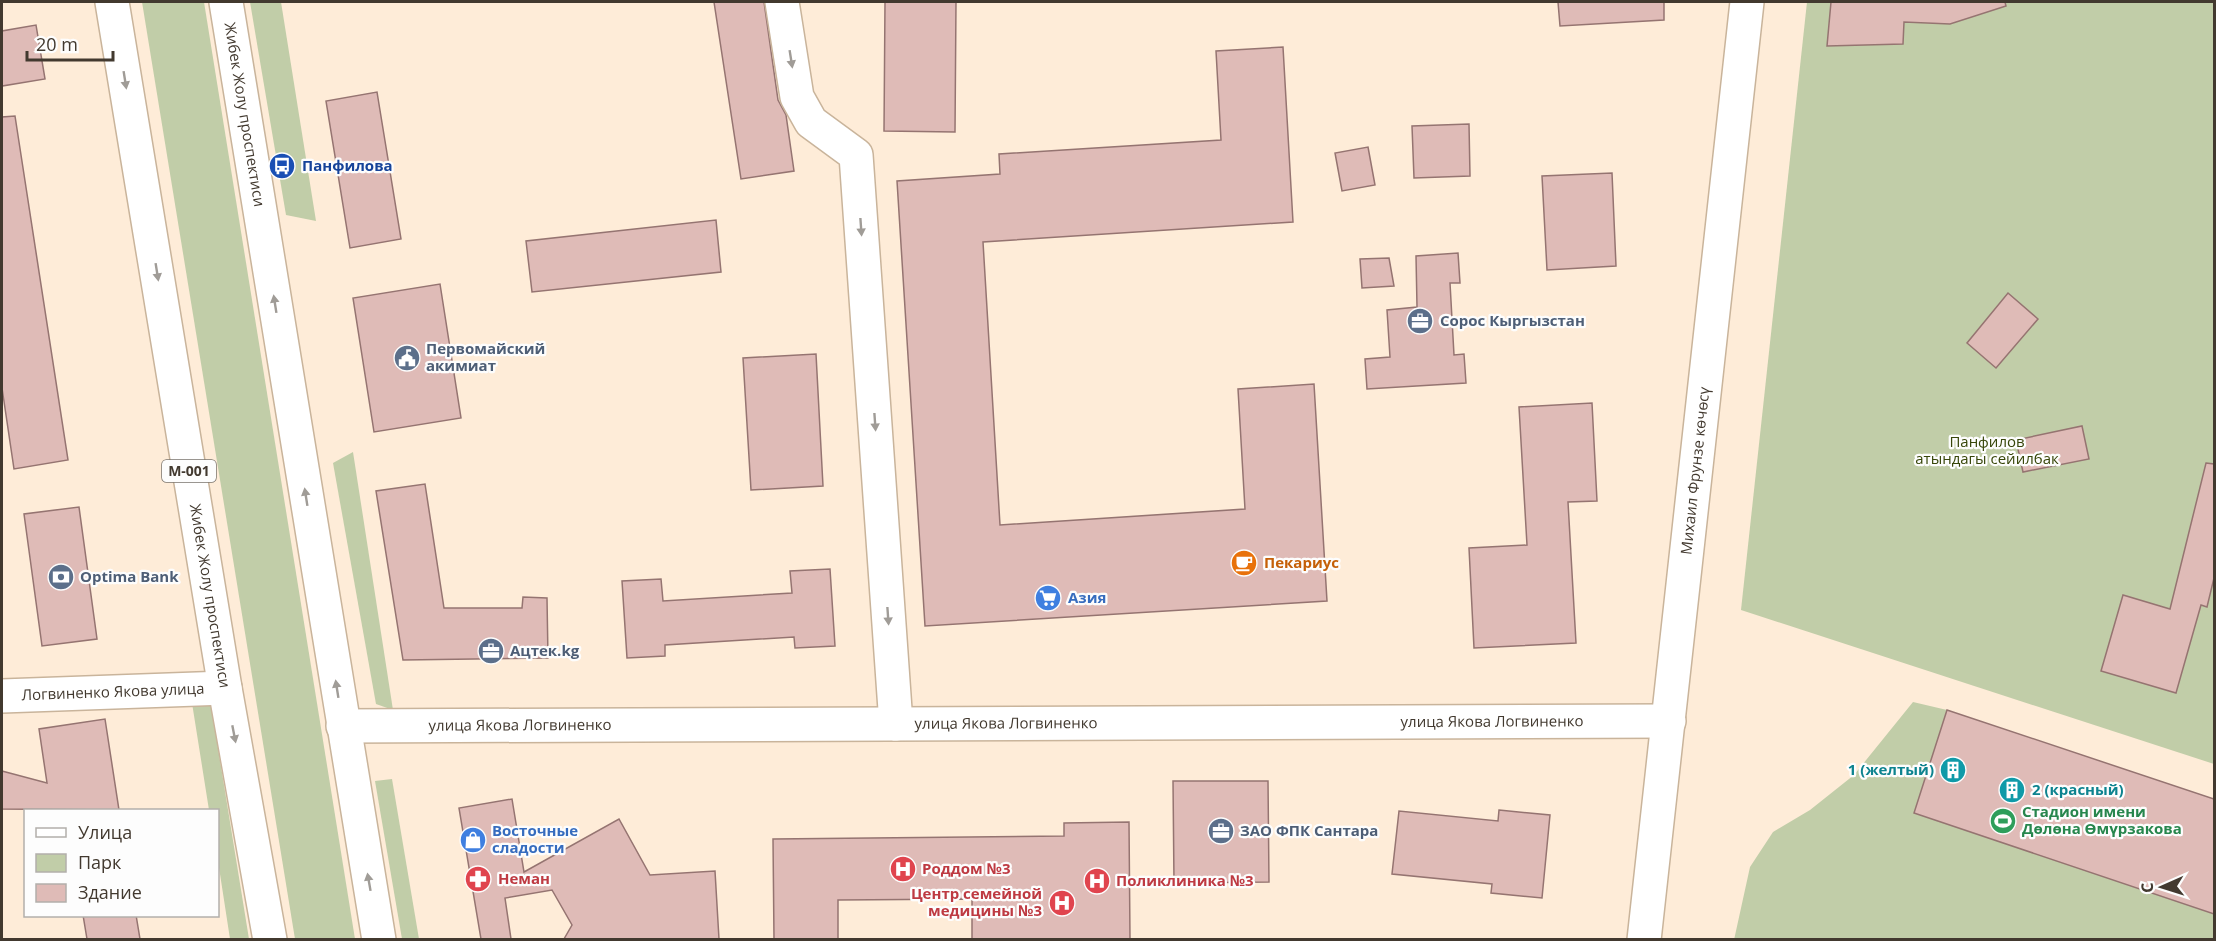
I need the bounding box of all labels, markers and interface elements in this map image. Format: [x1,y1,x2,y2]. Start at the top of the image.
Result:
street label: Жибек Жолу проспектиси [220,21,270,208]
scale bar [27,24,112,62]
text: 20 m [36,32,78,56]
one-way arrow [787,50,796,69]
one-way arrow [121,71,130,90]
bus stop icon: Панфилова [267,151,297,181]
place label: Панфилова [302,155,393,175]
one-way arrow [856,218,866,237]
one-way arrow [152,263,161,282]
one-way arrow [270,295,279,314]
office icon: Сорос Кыргызстан [1405,306,1435,336]
place label: Сорос Кыргызстан [1440,310,1585,330]
place label: Первомайский акимиат [426,338,545,375]
public building icon: Первомайский акимиат [392,343,422,373]
street label: Михаил Фрунзе көчөсү [1675,385,1714,556]
one-way arrow [870,412,879,431]
park label: Панфилов атындагы сейилбак [1915,431,2059,468]
road number: М-001 [162,460,216,482]
one-way arrow [302,487,311,506]
street label: Жибек Жолу проспектиси [186,502,236,689]
cafe icon: Пекариус [1229,548,1259,578]
place label: Пекариус [1264,552,1339,572]
bank icon: Optima Bank [46,562,76,592]
place label: Optima Bank [80,566,179,586]
supermarket icon: Азия [1033,583,1063,613]
place label: Азия [1068,587,1106,607]
one-way arrow [884,607,893,626]
office icon: Ацтек.kg [476,636,506,666]
place label: Ацтек.kg [510,640,580,660]
street label: Логвиненко Якова улица [21,678,205,704]
one-way arrow [332,680,341,699]
street label: улица Якова Логвиненко [1401,710,1583,731]
street label: улица Якова Логвиненко [915,712,1097,733]
street label: улица Якова Логвиненко [429,714,611,735]
one-way arrow [230,725,239,744]
building icon: 1 (желтый) [1938,755,1968,785]
place label: 1 (желтый) [1848,759,1934,779]
building icon: 2 (красный) [1997,775,2027,805]
place label: 2 (красный) [2032,779,2124,799]
place label: Стадион имени Дөлөна Өмүрзакова [2022,801,2182,838]
sports icon: Стадион имени Дөлөна Өмүрзакова [1988,806,2018,836]
legend [24,809,219,917]
office icon: ЗАО ФПК Сантара [1206,816,1236,846]
text: Улица [78,820,132,844]
place label: Восточные сладости [492,820,578,857]
place label: ЗАО ФПК Сантара [1240,820,1378,840]
shop icon: Восточные сладости [458,825,488,855]
text: Парк [78,850,122,874]
hospital icon: Роддом №3 [888,854,918,884]
north arrow [2132,857,2192,917]
place label: Роддом №3 [922,858,1010,878]
pharmacy icon: Неман [463,864,493,894]
hospital icon: Поликлиника №3 [1082,866,1112,896]
place label: Неман [498,868,550,888]
place label: Поликлиника №3 [1116,870,1254,890]
one-way arrow [364,872,373,891]
text: Здание [78,880,142,904]
text: С [2136,882,2158,893]
place label: Центр семейной медицины №3 [911,883,1042,920]
hospital icon: Центр семейной медицины №3 [1047,888,1077,918]

